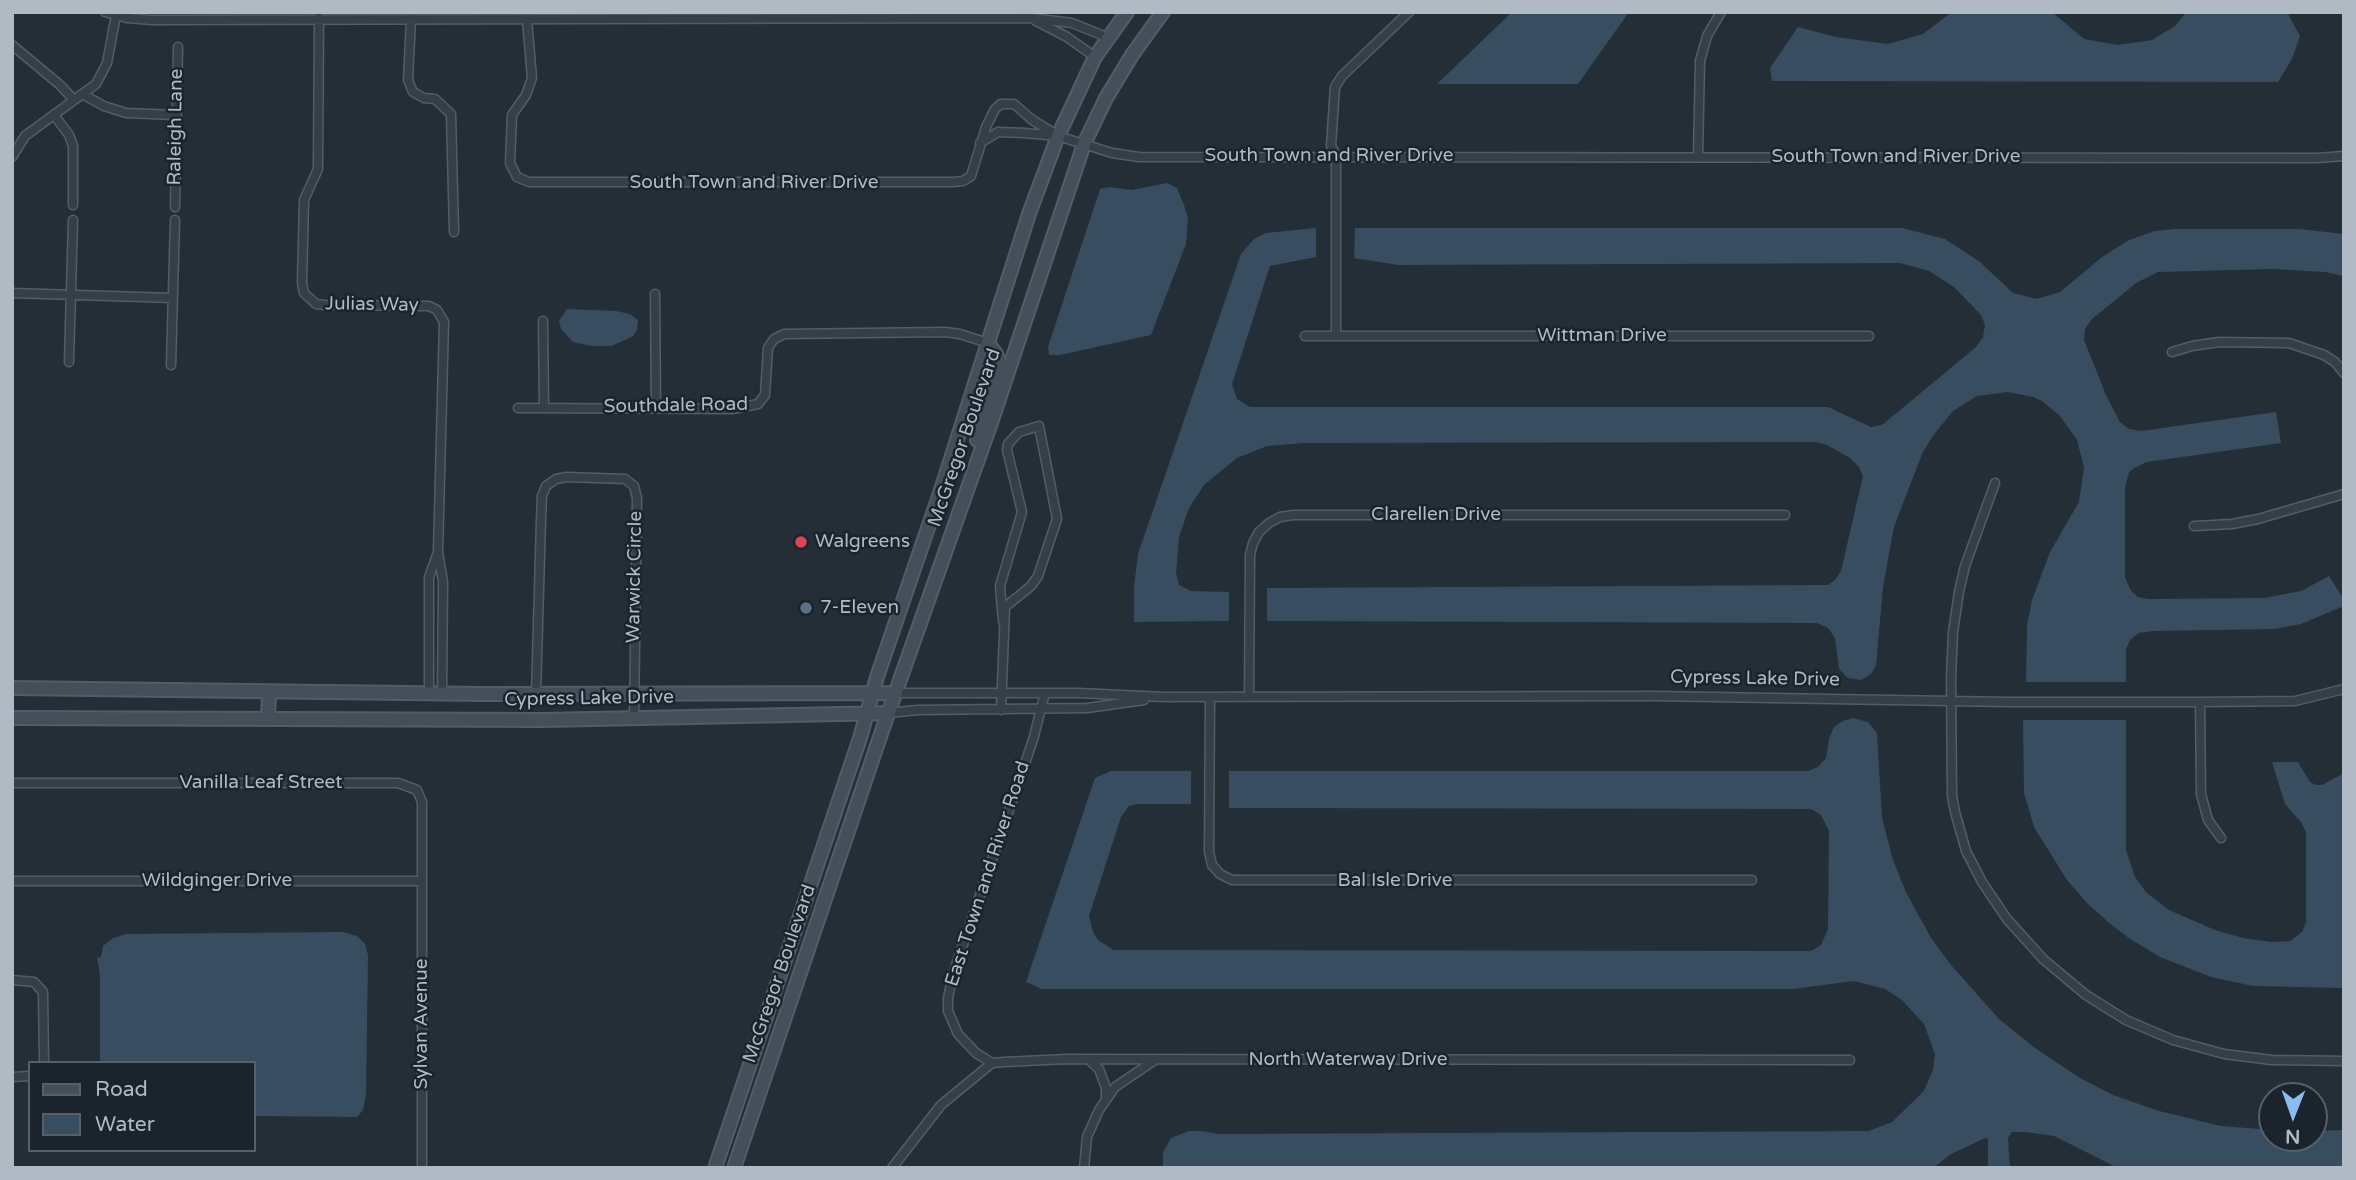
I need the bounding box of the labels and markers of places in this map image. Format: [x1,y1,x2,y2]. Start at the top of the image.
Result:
place label: Walgreens [815,531,910,553]
marker: Walgreens [793,534,809,550]
place label: 7-Eleven [820,597,899,619]
marker: 7-Eleven [798,600,814,616]

